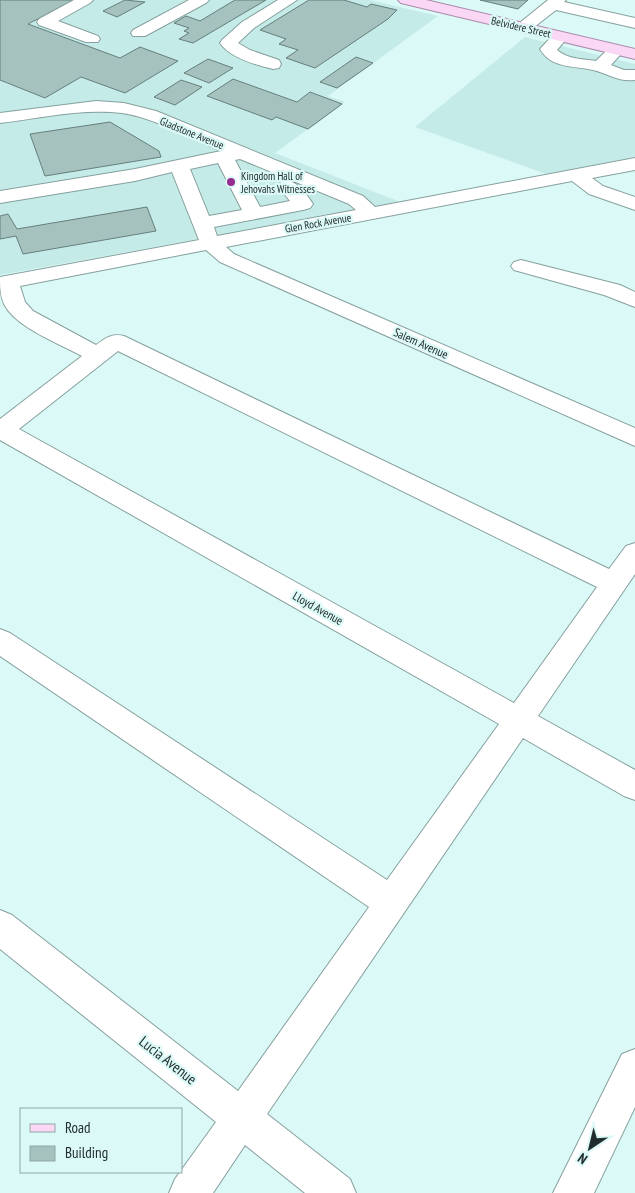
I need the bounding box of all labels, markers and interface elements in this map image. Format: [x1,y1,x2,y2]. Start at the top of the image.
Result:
street label: Belvidere Street [490,13,552,41]
street label: Gladstone Avenue [158,114,226,152]
place label: Kingdom Hall of Jehovahs Witnesses [240,169,315,196]
marker: Kingdom Hall of Jehovahs Witnesses [225,176,237,188]
street label: Glen Rock Avenue [284,210,353,236]
street label: Salem Avenue [391,324,451,362]
street label: Lloyd Avenue [290,588,346,628]
street label: Lucia Avenue [135,1032,201,1088]
legend [20,1108,182,1173]
text: Road [65,1118,91,1137]
north arrow [565,1123,615,1173]
text: Building [65,1143,108,1162]
text: N [574,1149,591,1168]

